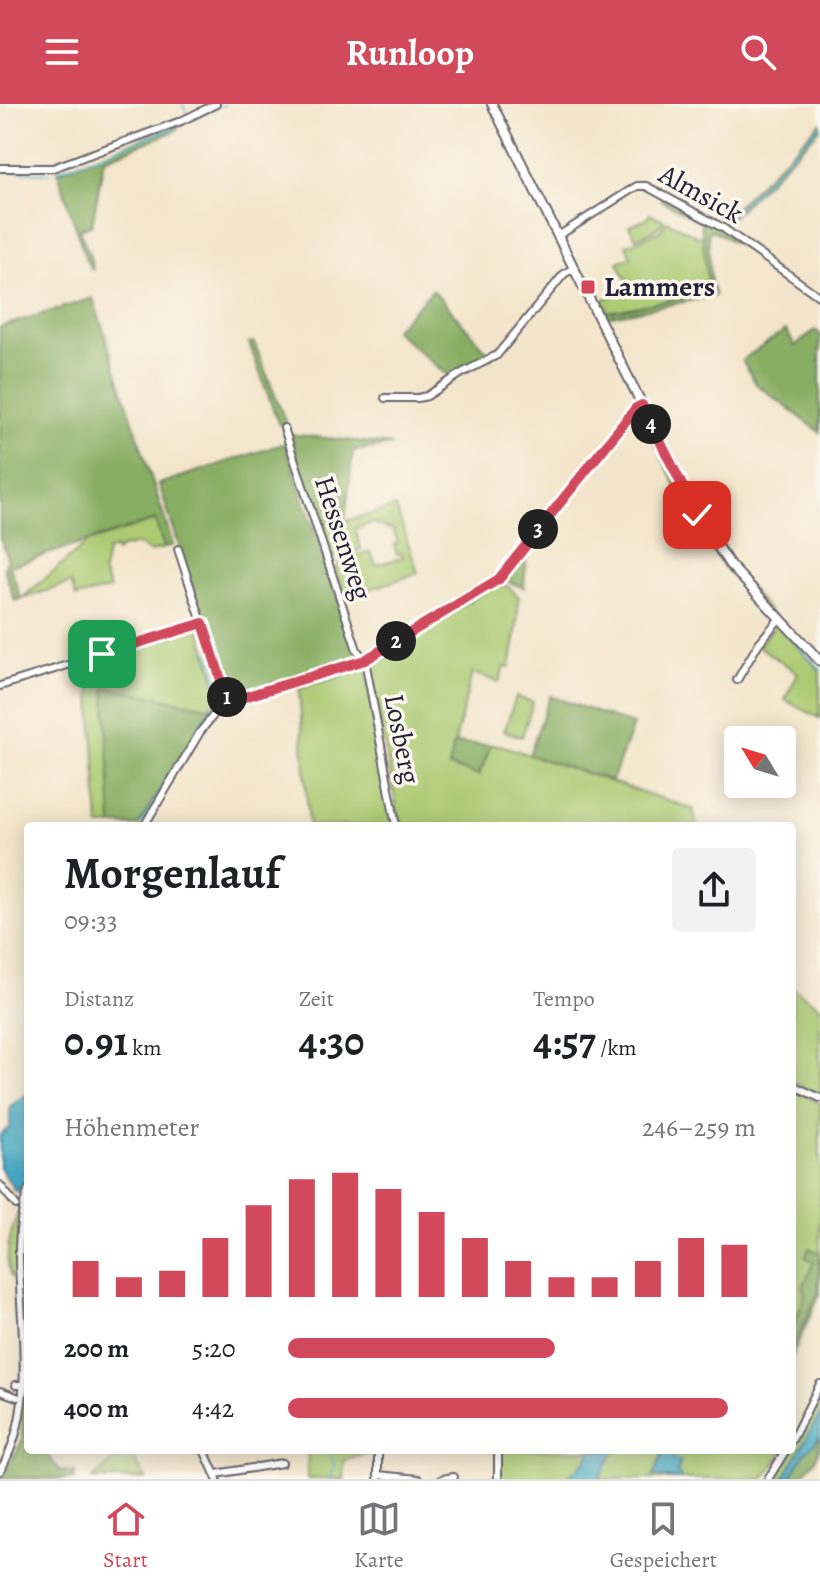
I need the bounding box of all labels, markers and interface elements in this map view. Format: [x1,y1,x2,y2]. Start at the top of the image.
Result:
text: Runloop [346,28,474,77]
icon: menu [40,30,84,74]
icon: search [736,30,780,74]
street label: Almsick [651,155,750,233]
place label: Lammers [604,268,715,306]
marker: Lammers [579,278,597,296]
pin: 4 [631,404,671,444]
text: 4 [646,409,656,439]
street label: Hessenweg [305,471,381,605]
pin [663,481,731,549]
icon: check [675,493,719,537]
pin: 3 [518,509,558,549]
text: 3 [533,514,543,544]
pin [68,620,136,688]
pin: 2 [376,621,416,661]
text: 2 [391,626,401,656]
icon: arrive [80,632,124,676]
pin: 1 [207,677,247,717]
text: 1 [223,682,231,712]
street label: Losberg [375,691,429,787]
north arrow [724,726,796,798]
map controls [724,726,796,798]
text: Morgenlauf [64,843,280,903]
button: share [672,848,756,932]
text: 09:33 [64,903,118,938]
text: Distanz [64,984,134,1014]
text: Zeit [299,984,334,1014]
text: Tempo [533,984,595,1014]
text: 0.91 [64,1014,128,1069]
text: 4:30 [299,1014,364,1069]
text: 4:57 [533,1014,596,1069]
text: km [128,1033,162,1063]
text: /km [596,1033,637,1063]
text: Höhenmeter [64,1110,199,1145]
text: 246–259 m [642,1110,756,1145]
text: 200 m [64,1331,129,1366]
text: 5:20 [192,1331,236,1366]
text: 400 m [64,1391,129,1426]
text: 4:42 [192,1391,234,1426]
tab: Start [103,1497,148,1575]
tab: Karte [354,1497,404,1575]
tab: Gespeichert [610,1497,717,1575]

